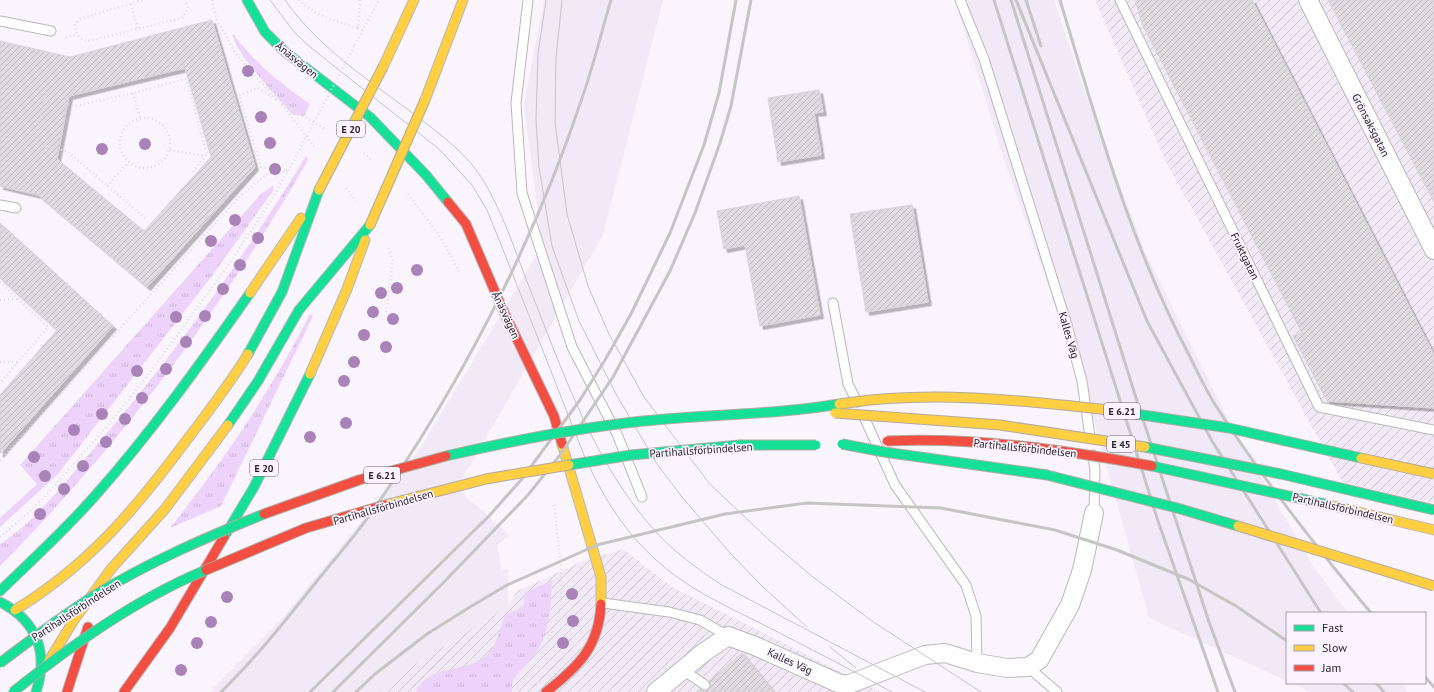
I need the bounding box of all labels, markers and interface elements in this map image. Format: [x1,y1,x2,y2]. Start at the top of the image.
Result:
street label: Ånäsvägen [273,39,321,81]
street label: Grönsaksgatan [1349,91,1393,159]
road number: E 20 [337,121,365,137]
street label: Fruktgatan [1228,230,1262,282]
street label: Ånäsvägen [489,289,523,341]
street label: Kalles Väg [1056,310,1082,360]
road number: E 6.21 [1104,403,1140,419]
street label: Partihallsförbindelsen [973,436,1077,460]
road number: E 45 [1107,436,1135,452]
street label: Partihallsförbindelsen [649,439,753,461]
road number: E 20 [250,460,278,476]
road number: E 6.21 [364,467,400,483]
street label: Partihallsförbindelsen [331,486,435,528]
street label: Partihallsförbindelsen [1291,490,1395,526]
street label: Partihallsförbindelsen [29,576,123,644]
legend [1286,612,1426,684]
text: Fast [1322,620,1343,635]
text: Slow [1322,640,1347,655]
street label: Kalles Väg [765,644,815,678]
text: Jam [1321,660,1341,675]

